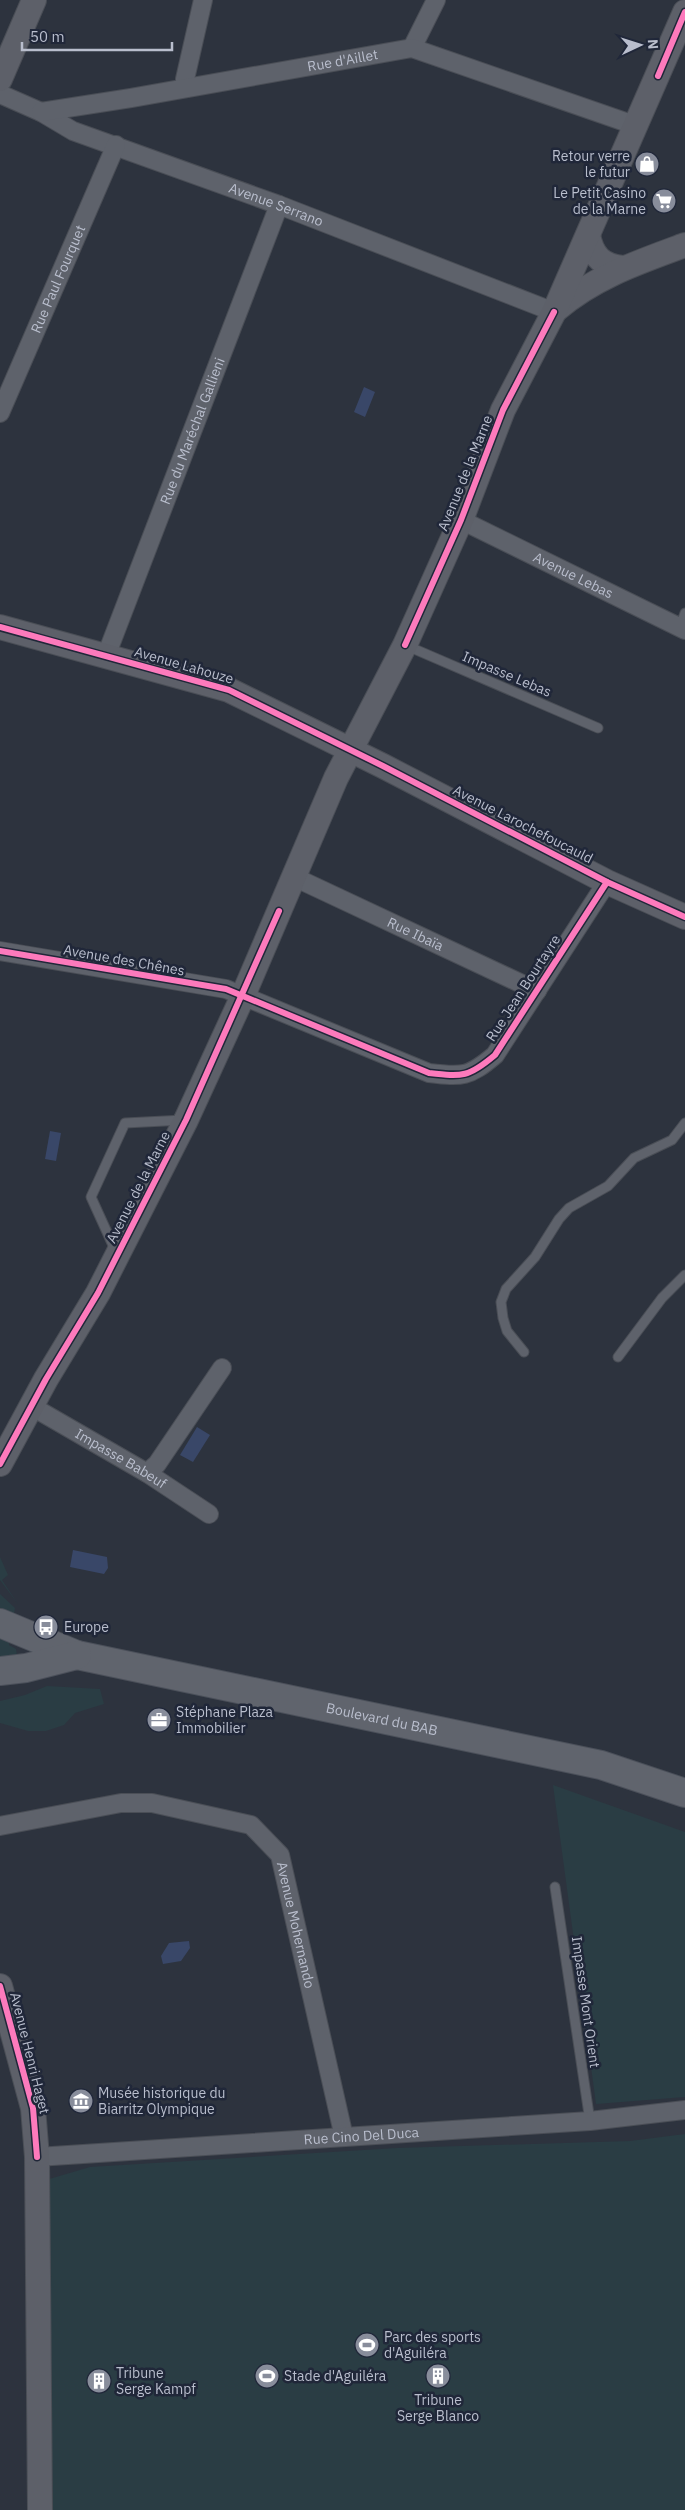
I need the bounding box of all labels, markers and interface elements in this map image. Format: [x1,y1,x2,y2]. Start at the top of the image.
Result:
scale bar [22,20,172,52]
north arrow [615,20,665,70]
text: 50 m [30,27,65,46]
text: N [644,38,662,50]
street label: Rue d'Aillet [306,45,379,75]
place label: Retour verre le futur [552,147,630,181]
shop icon: Retour verre le futur [634,151,660,177]
street label: Avenue Serrano [226,179,326,230]
place label: Le Petit Casino de la Marne [553,184,646,218]
supermarket icon: Le Petit Casino de la Marne [651,188,677,214]
street label: Rue Paul Fourquet [27,222,89,336]
street label: Rue du Maréchal Gallieni [156,355,229,507]
street label: Avenue de la Marne [434,412,497,534]
street label: Avenue Lebas [530,548,616,602]
street label: Avenue Lahouze [132,642,236,688]
street label: Impasse Lebas [460,647,554,701]
street label: Avenue Larochefoucauld [450,781,596,867]
street label: Rue Ibaïa [384,913,447,955]
street label: Rue Jean Bourtayre [482,931,564,1045]
street label: Avenue des Chênes [62,940,186,980]
street label: Avenue de la Marne [102,1128,174,1246]
street label: Impasse Babeuf [72,1424,170,1493]
bus stop icon: Europe [33,1614,59,1640]
place label: Europe [64,1618,109,1636]
street label: Boulevard du BAB [325,1699,439,1740]
place label: Stéphane Plaza Immobilier [176,1703,273,1737]
office icon: Stéphane Plaza Immobilier [146,1707,172,1733]
street label: Avenue Mohernando [273,1860,319,1990]
street label: Impasse Mont Orient [568,1935,604,2069]
street label: Avenue Henri Haget [6,1990,54,2116]
place label: Musée historique du Biarritz Olympique [98,2084,225,2118]
museum icon: Musée historique du Biarritz Olympique [68,2088,94,2114]
street label: Rue Cino Del Duca [303,2123,420,2149]
place label: Parc des sports d'Aguiléra [384,2328,481,2362]
sports icon: Parc des sports d'Aguiléra [354,2332,380,2358]
sports icon: Stade d'Aguiléra [254,2363,280,2389]
building icon: Tribune Serge Blanco [425,2363,451,2389]
place label: Tribune Serge Kampf [116,2364,196,2398]
place label: Stade d'Aguiléra [284,2367,387,2385]
building icon: Tribune Serge Kampf [86,2368,112,2394]
place label: Tribune Serge Blanco [397,2391,479,2425]

